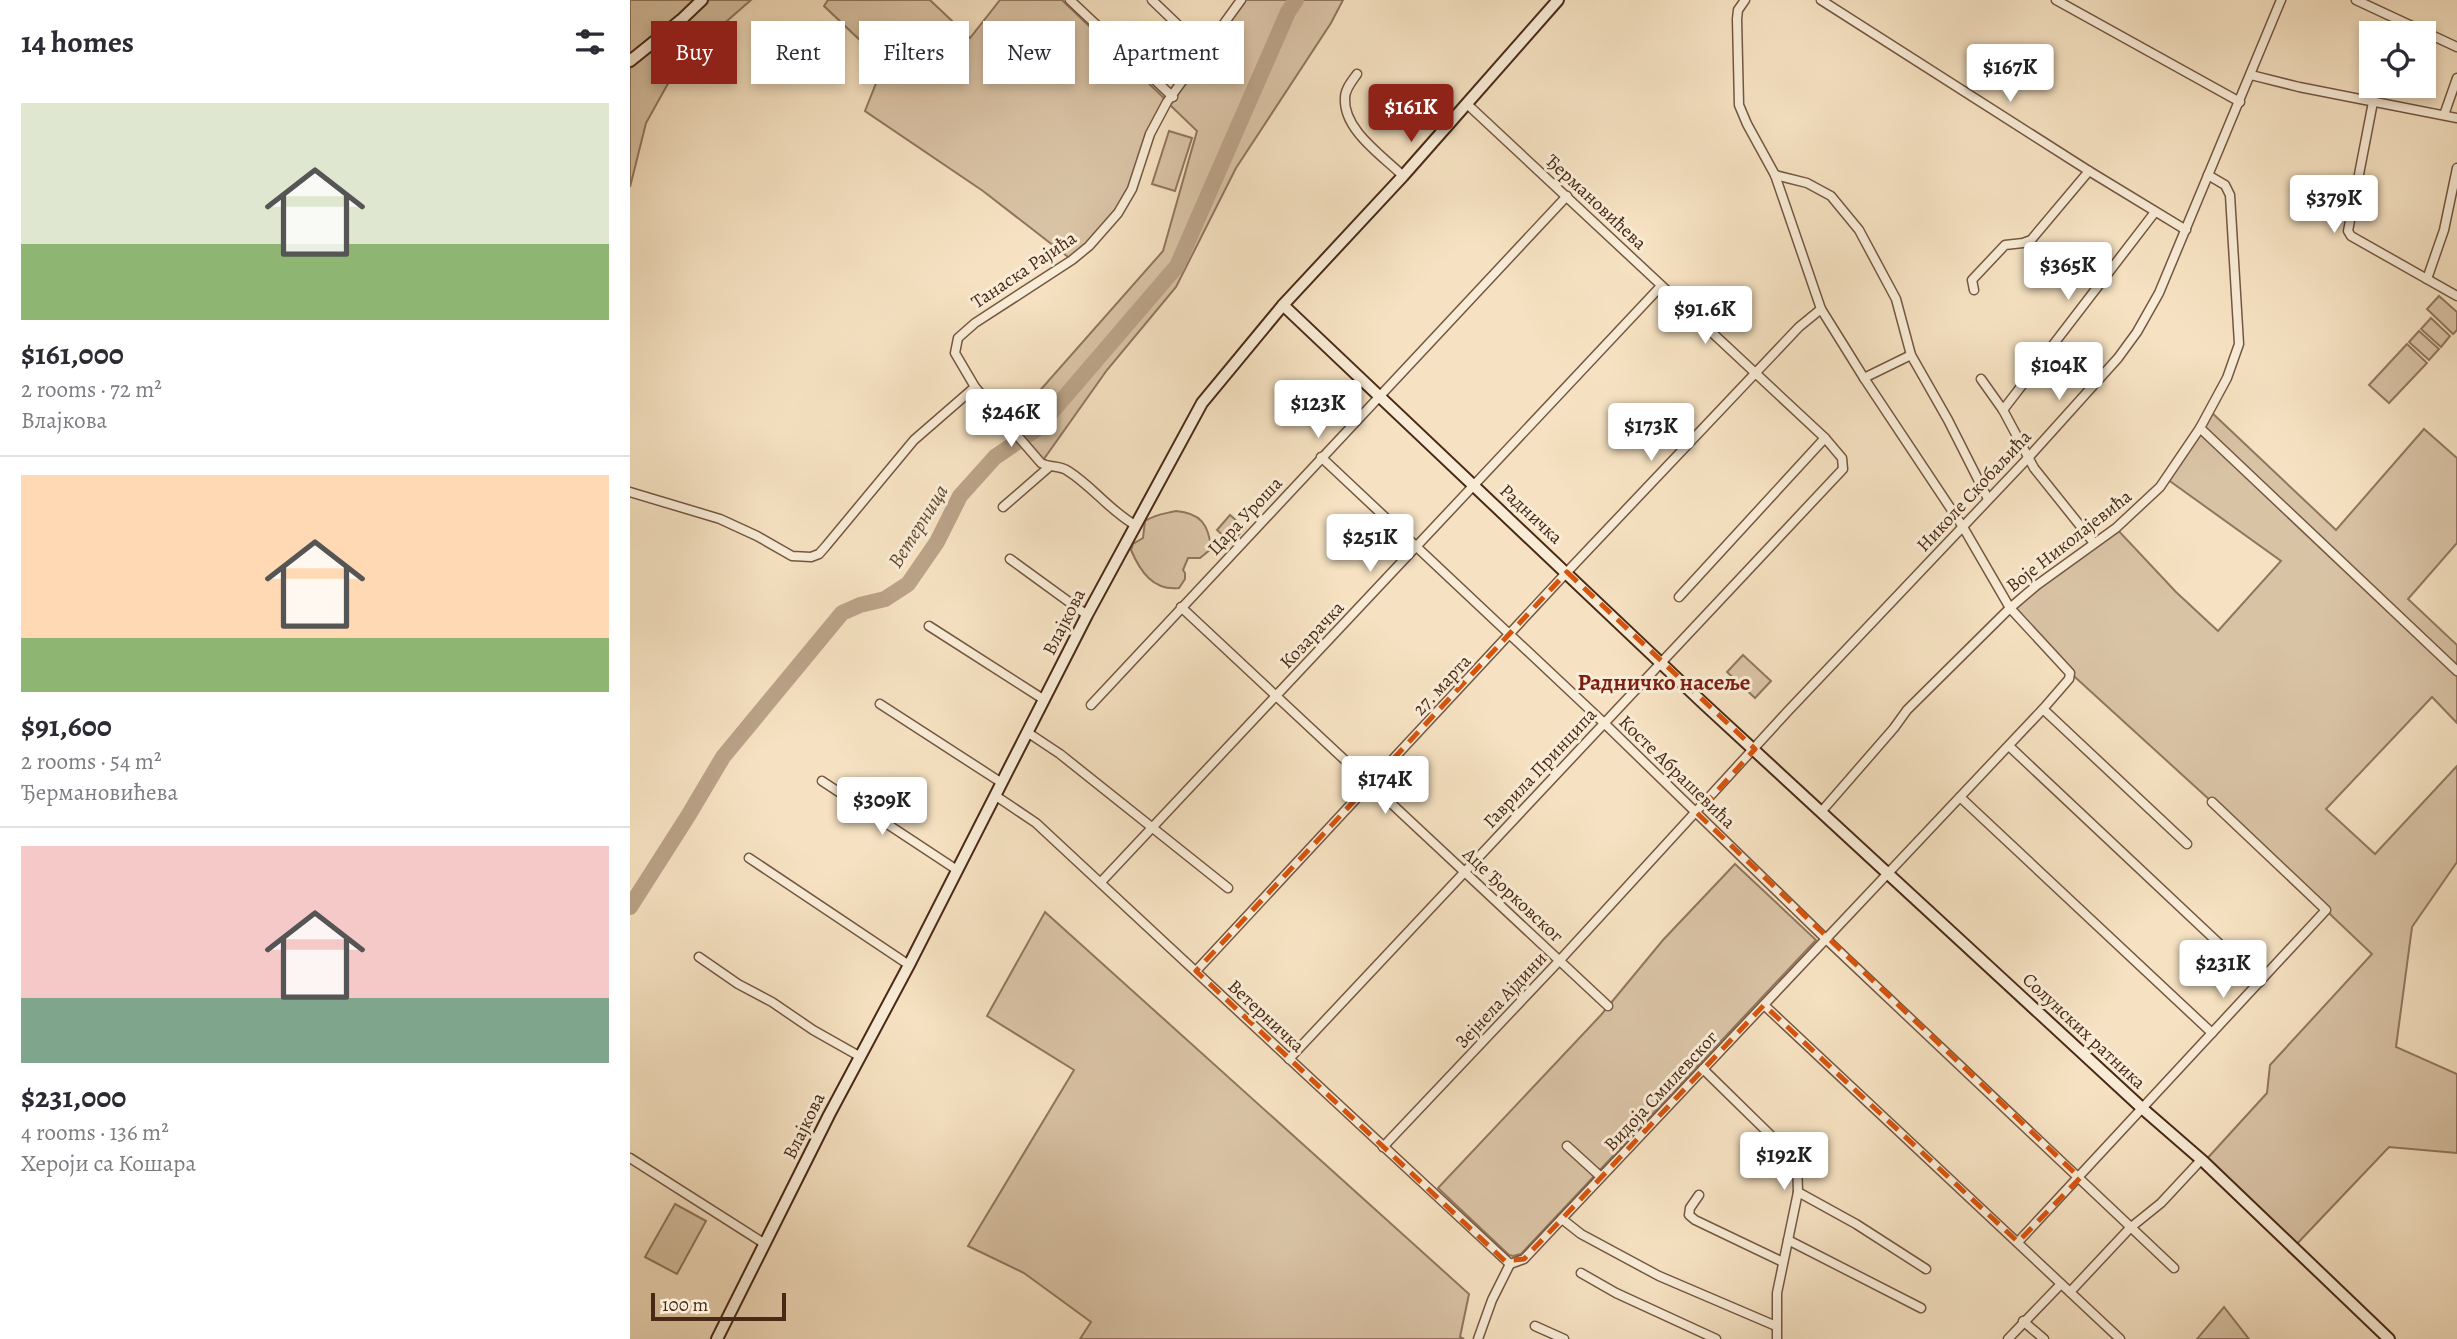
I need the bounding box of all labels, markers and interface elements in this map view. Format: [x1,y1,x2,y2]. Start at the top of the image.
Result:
chip: Buy [651,21,737,84]
chip: Rent [751,21,845,84]
chip: Filters [859,21,969,84]
chip: New [983,21,1075,84]
chip: Apartment [1089,21,1244,84]
map controls [2359,21,2436,98]
button: locate [2359,21,2436,98]
text: 14 homes [21,22,134,62]
icon: filters [571,23,609,61]
pin: $167K [1961,44,2059,104]
text: $167K [1983,51,2037,82]
pin: $161K [1362,85,1460,144]
text: $161K [1384,91,1438,122]
street label: Ђермановићева [1540,148,1652,256]
icon: home [252,149,378,275]
pin: $379K [2285,176,2383,235]
text: $379K [2306,182,2362,213]
street label: Танаска Рајића [966,225,1082,315]
pin: $365K [2019,243,2117,302]
text: $365K [2040,249,2096,280]
pin: $91.6K [1648,286,1762,346]
text: $91.6K [1674,293,1736,324]
text: $161,000 [21,334,124,374]
pin: $104K [2010,342,2108,402]
text: $104K [2031,349,2087,380]
text: 2 rooms · 72 m² [21,374,162,405]
pin: $123K [1269,380,1367,440]
text: $123K [1290,387,1346,418]
pin: $246K [962,390,1060,449]
text: $246K [982,396,1040,427]
pin: $173K [1602,404,1700,463]
text: Влајкова [21,405,107,436]
text: $173K [1624,410,1678,441]
street label: Николе Скобаљића [1911,424,2038,558]
street label: Цара Уроша [1202,471,1288,561]
street label: Радничка [1494,478,1568,550]
water label: Ветерница [881,479,955,573]
street label: Воје Николајевића [2001,484,2137,598]
pin: $251K [1321,514,1419,574]
icon: home [252,521,378,647]
text: $251K [1343,521,1398,552]
street label: Влајкова [1036,584,1092,660]
street label: Козарачка [1274,595,1350,675]
street label: 27. марта [1407,649,1477,721]
district label: Радничко насеље [1578,667,1750,698]
street label: Гаврила Принципа [1477,702,1603,834]
text: $91,600 [21,706,112,746]
street label: Косте Абрашевића [1613,709,1741,835]
text: 2 rooms · 54 m² [21,746,162,777]
pin: $174K [1336,756,1434,816]
text: $174K [1358,763,1412,794]
text: Ђермановићева [21,777,178,808]
pin: $309K [833,778,931,837]
text: $309K [853,784,911,815]
street label: Аце Ђорковског [1456,841,1569,948]
icon: home [252,892,378,1018]
pin: $231K [2174,940,2272,1000]
street label: Зејнела Ајдини [1449,946,1553,1054]
text: $231K [2195,947,2251,978]
street label: Солунских ратника [2017,967,2152,1095]
street label: Ветерничка [1222,974,1310,1059]
street label: Видоја Смилевског [1598,1025,1724,1157]
text: $231,000 [21,1077,126,1117]
street label: Влајкова [777,1088,831,1164]
text: 4 rooms · 136 m² [21,1117,169,1148]
pin: $192K [1735,1132,1833,1192]
text: $192K [1756,1139,1812,1170]
text: Хероји са Кошара [21,1148,196,1179]
scale bar [651,1290,786,1322]
text: 100 m [662,1292,708,1318]

